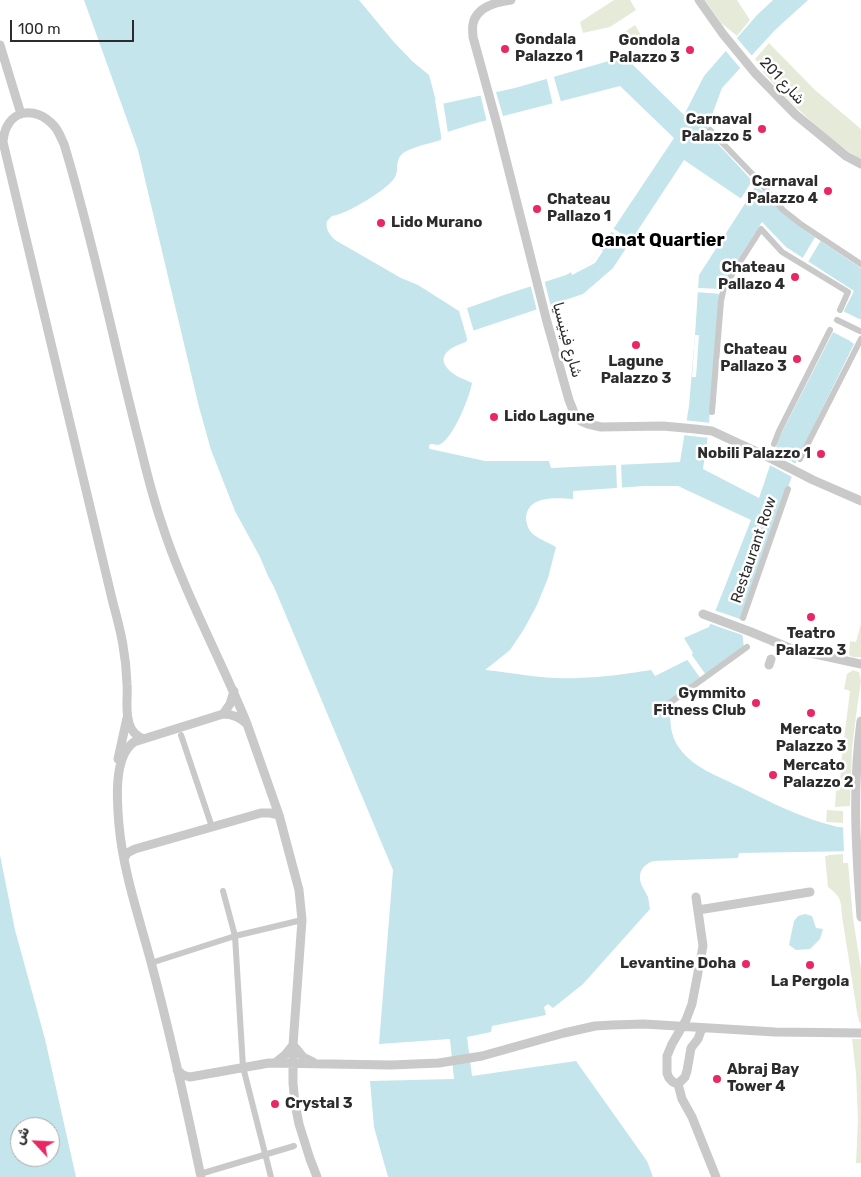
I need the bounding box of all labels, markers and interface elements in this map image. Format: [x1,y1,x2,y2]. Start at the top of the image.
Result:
scale bar [12,10,136,42]
text: 100 m [18,20,60,38]
place label: Gondala Palazzo 1 [515,31,583,66]
place label: Gondola Palazzo 3 [609,32,680,67]
marker: Gondala Palazzo 1 [499,43,511,55]
marker: Gondola Palazzo 3 [684,44,696,56]
street label: شارع 201 [756,54,808,108]
place label: Carnaval Palazzo 5 [681,111,752,146]
marker: Carnaval Palazzo 5 [756,123,768,135]
place label: Carnaval Palazzo 4 [747,173,818,208]
marker: Carnaval Palazzo 4 [822,185,834,197]
place label: Chateau Pallazo 1 [547,191,611,226]
marker: Chateau Pallazo 1 [531,203,543,215]
place label: Lido Murano [391,214,482,232]
marker: Lido Murano [375,217,387,229]
district label: Qanat Quartier [591,230,725,252]
place label: Chateau Pallazo 4 [718,259,785,294]
marker: Chateau Pallazo 4 [789,271,801,283]
street label: شارع فينيسيا [548,300,586,380]
marker: Lagune Palazzo 3 [630,339,642,351]
place label: Chateau Pallazo 3 [720,341,787,376]
place label: Lagune Palazzo 3 [601,353,671,388]
marker: Chateau Pallazo 3 [791,353,803,365]
place label: Lido Lagune [504,408,595,426]
marker: Lido Lagune [488,411,500,423]
place label: Nobili Palazzo 1 [697,445,811,463]
marker: Nobili Palazzo 1 [815,448,827,460]
street label: Restaurant Row [727,494,781,606]
marker: Teatro Palazzo 3 [805,611,817,623]
place label: Teatro Palazzo 3 [776,625,846,660]
place label: Gymmito Fitness Club [653,685,746,720]
marker: Gymmito Fitness Club [750,697,762,709]
marker: Mercato Palazzo 3 [805,707,817,719]
place label: Mercato Palazzo 3 [776,721,846,756]
place label: Mercato Palazzo 2 [783,757,854,792]
marker: Mercato Palazzo 2 [767,769,779,781]
place label: Levantine Doha [620,955,736,973]
marker: Levantine Doha [740,958,752,970]
marker: La Pergola [804,959,816,971]
place label: La Pergola [771,973,849,991]
place label: Abraj Bay Tower 4 [727,1061,799,1096]
marker: Abraj Bay Tower 4 [711,1073,723,1085]
place label: Crystal 3 [285,1095,353,1113]
marker: Crystal 3 [269,1098,281,1110]
north arrow [10,1117,60,1167]
text: ش [10,1124,33,1148]

